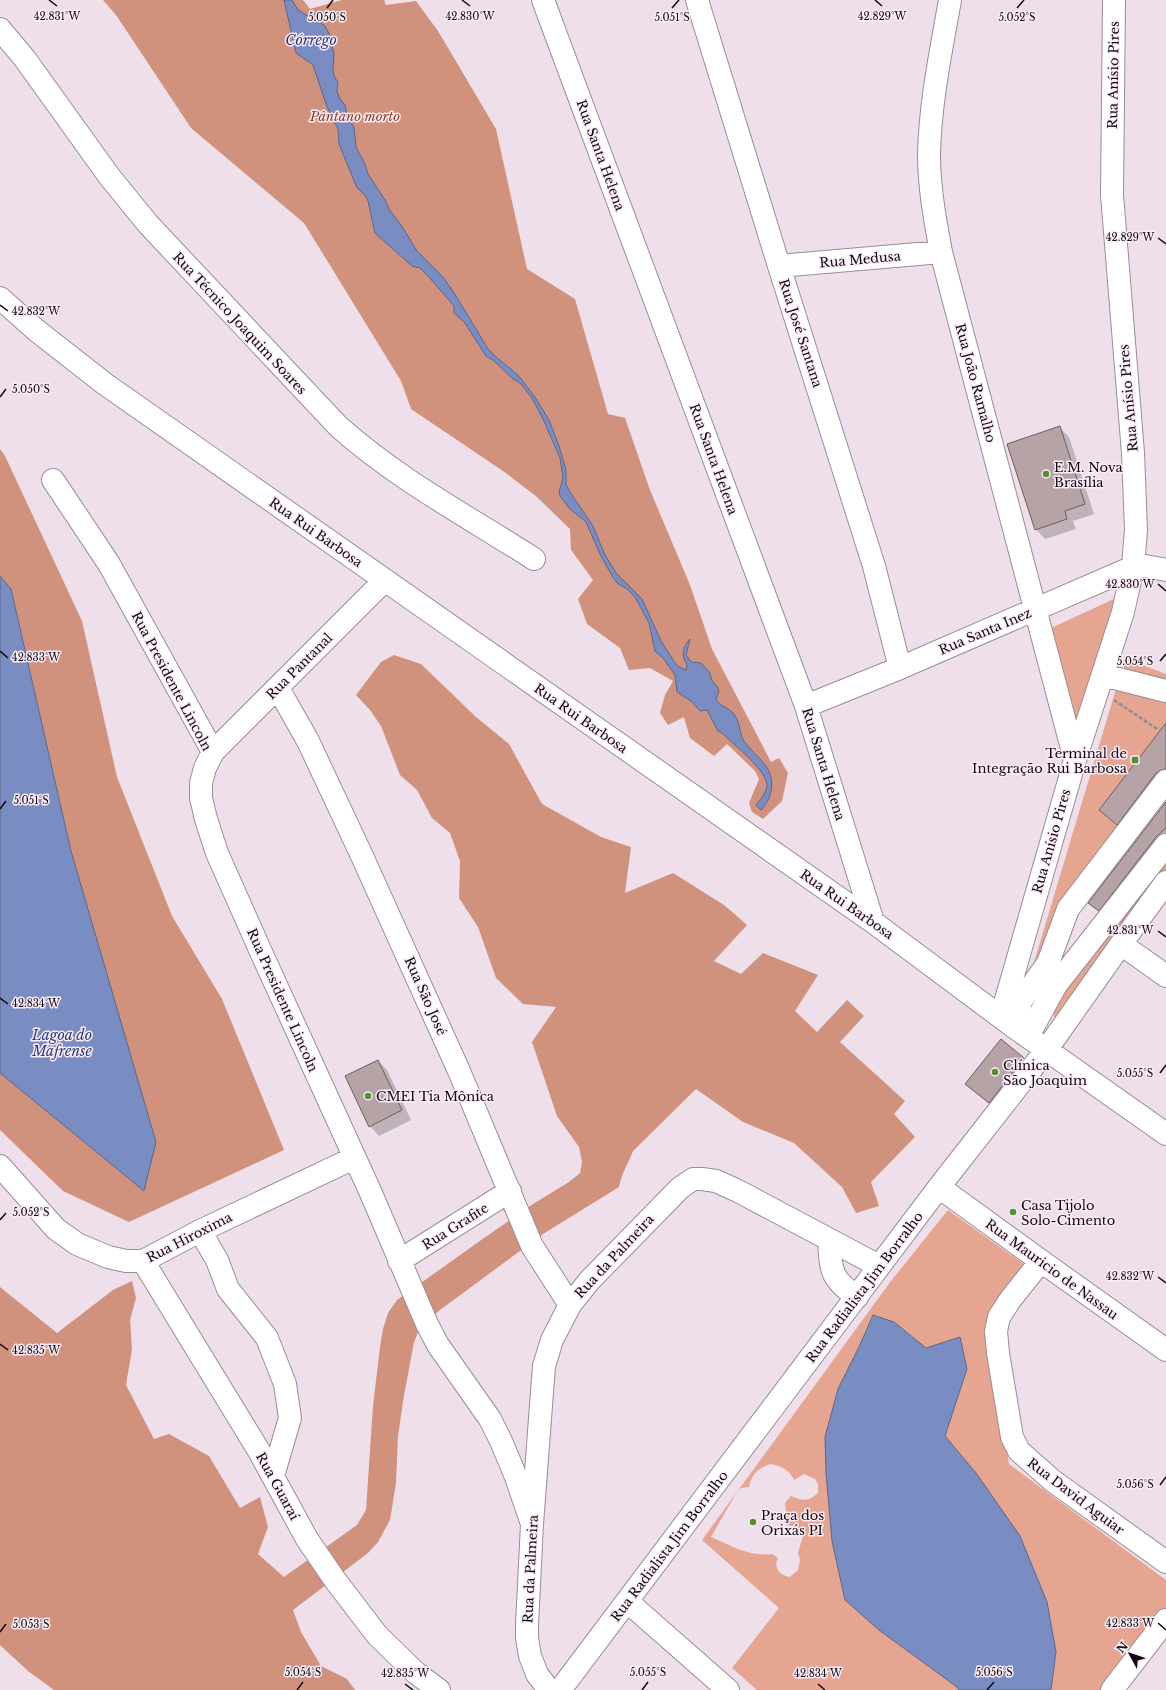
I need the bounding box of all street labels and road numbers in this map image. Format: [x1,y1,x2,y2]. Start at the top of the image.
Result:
street label: Rua Anísio Pires [1104,21,1123,129]
street label: Rua Santa Helena [573,97,629,214]
street label: Rua Medusa [819,247,902,272]
street label: Rua Técnico Joaquim Soares [169,249,310,398]
street label: Rua José Santana [775,277,826,390]
street label: Rua João Ramalho [951,322,1000,445]
street label: Rua Anísio Pires [1115,343,1142,452]
street label: Rua Santa Helena [686,401,742,518]
street label: Rua Rui Barbosa [266,494,366,571]
street label: Rua Santa Inez [936,604,1034,659]
street label: Rua Presidente Lincoln [128,609,216,754]
street label: Rua Pantanal [263,630,336,703]
street label: Rua Rui Barbosa [531,680,631,757]
street label: Rua Santa Helena [798,706,849,823]
street label: Rua Anísio Pires [1028,787,1075,895]
street label: Rua Rui Barbosa [797,866,897,943]
street label: Rua Presidente Lincoln [243,926,322,1075]
street label: Rua São José [401,954,450,1038]
street label: Rua Grafite [419,1199,492,1254]
street label: Rua Hiroxima [144,1208,236,1266]
street label: Rua Radialista Jim Borralho [802,1208,927,1366]
street label: Rua da Palmeira [571,1210,658,1302]
street label: Rua Mauricio de Nassau [982,1215,1122,1324]
street label: Rua Guaraí [252,1449,303,1524]
street label: Rua David Aguiar [1024,1454,1128,1539]
street label: Rua Radialista Jim Borralho [607,1467,732,1625]
street label: Rua da Palmeira [519,1513,542,1624]

